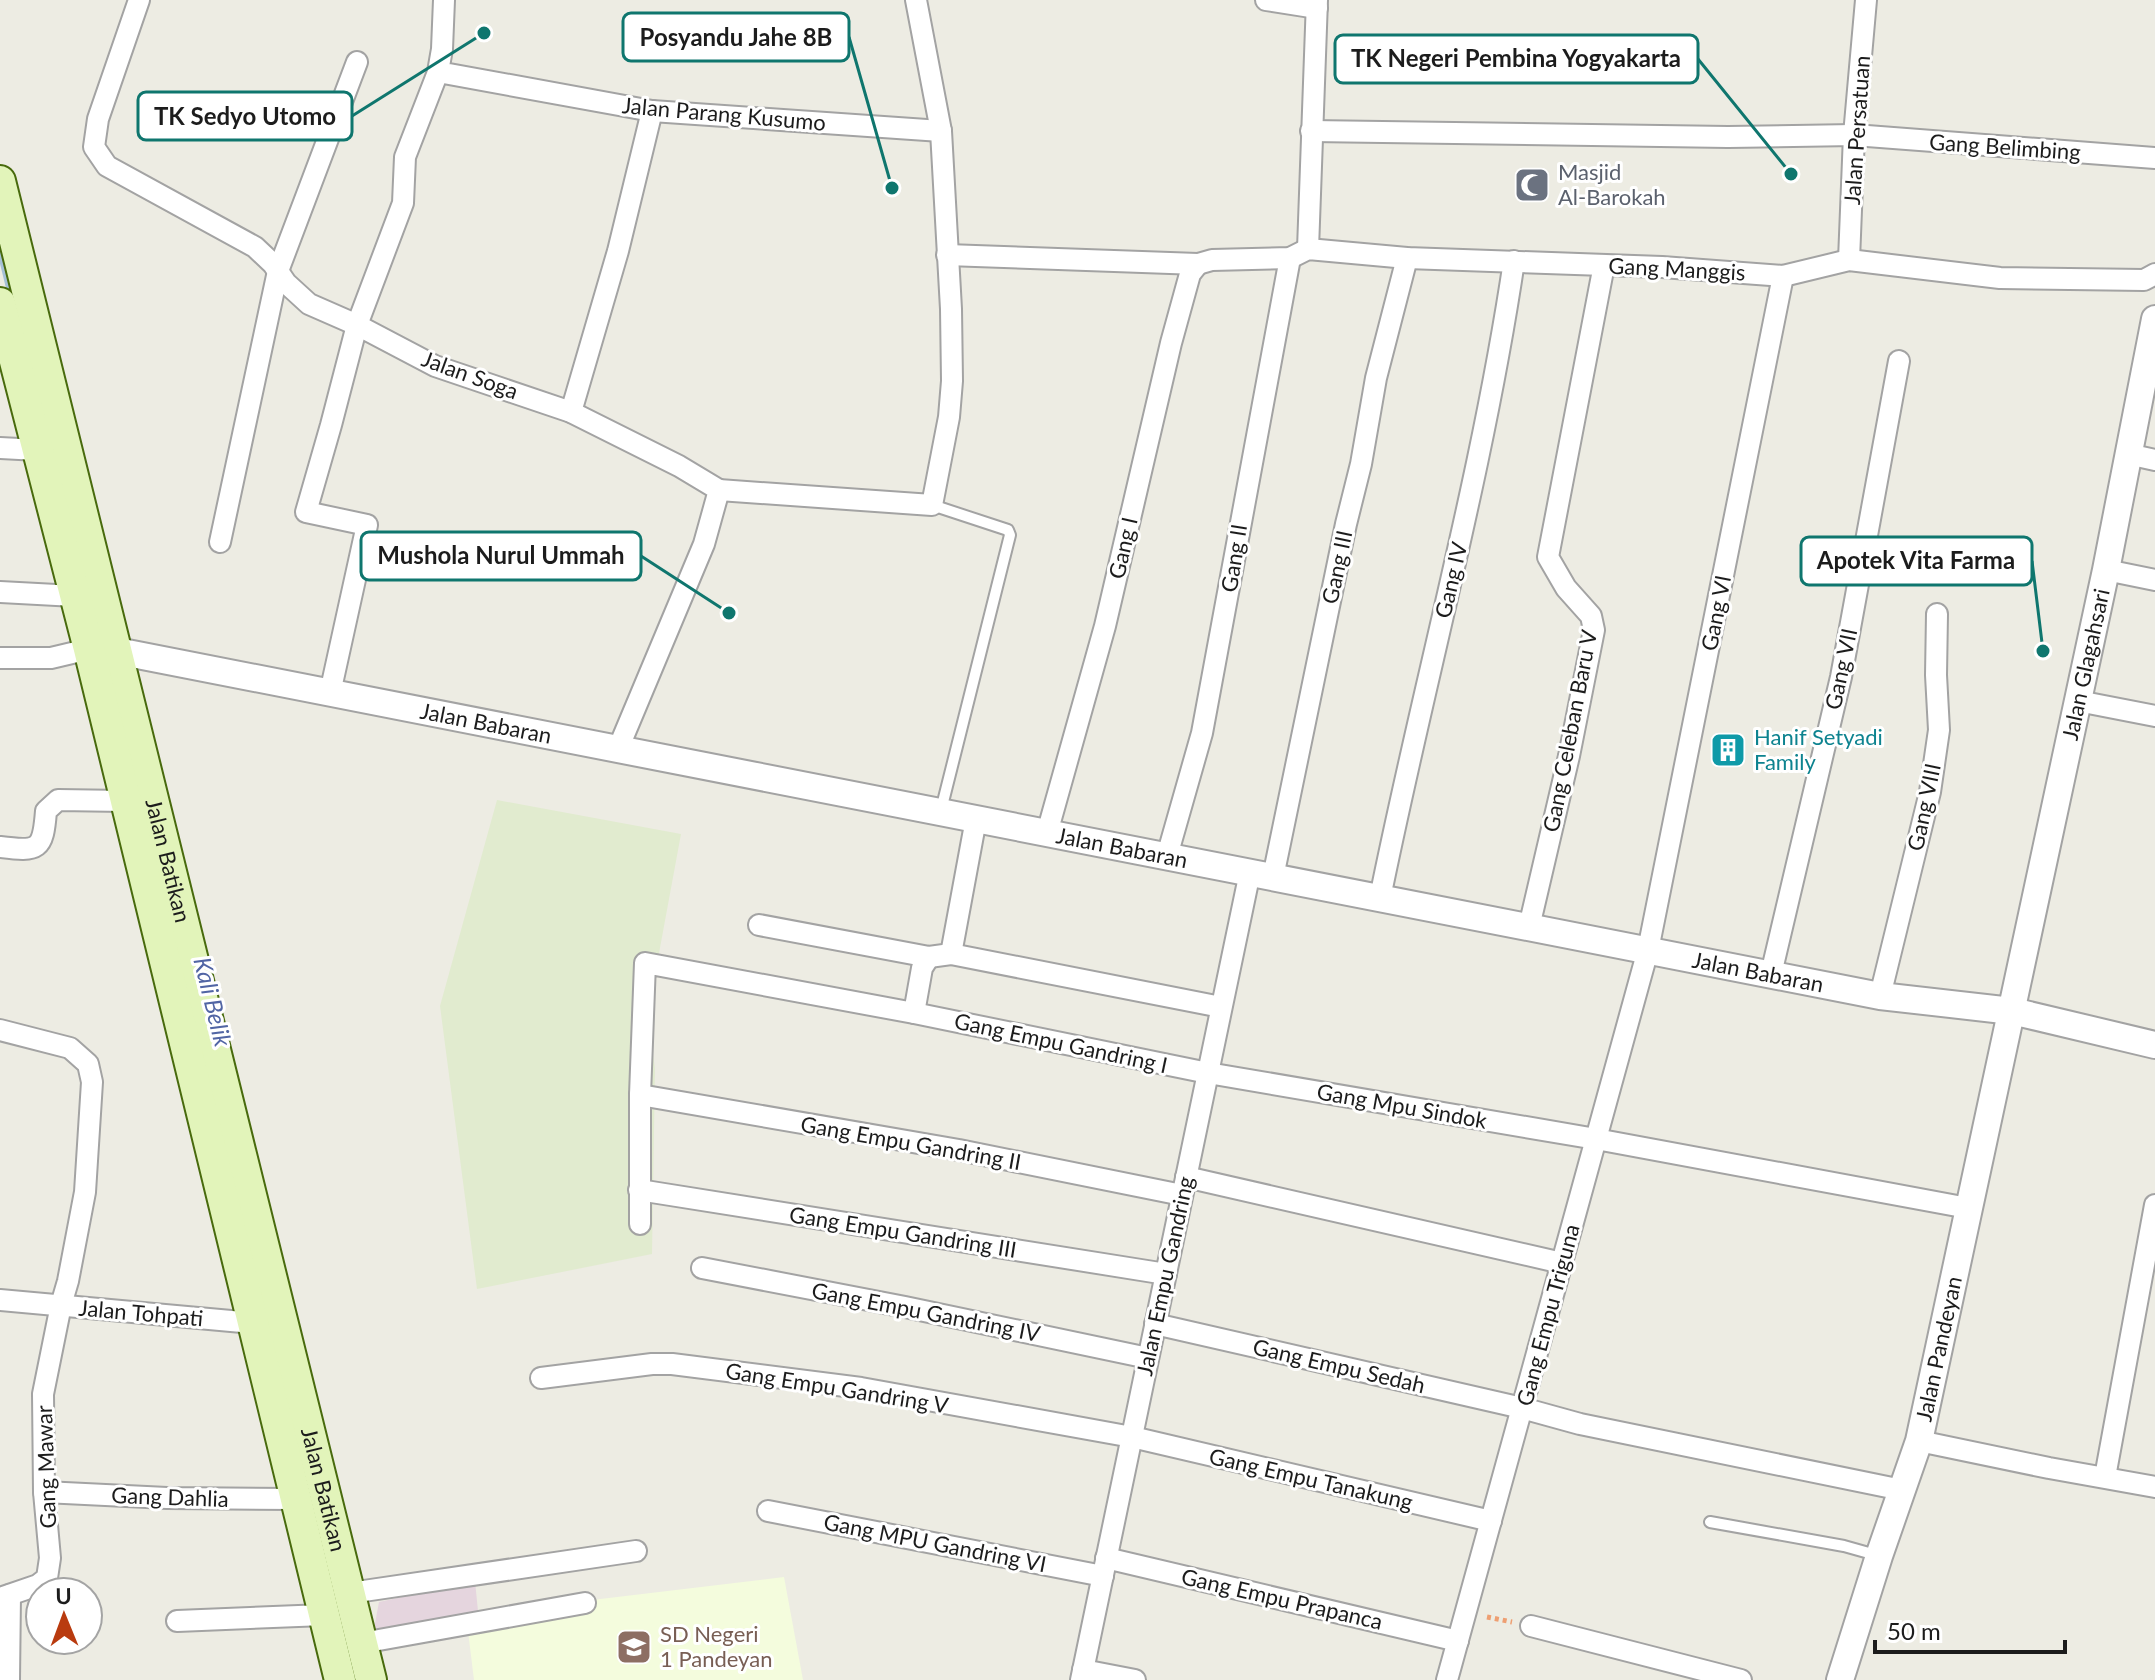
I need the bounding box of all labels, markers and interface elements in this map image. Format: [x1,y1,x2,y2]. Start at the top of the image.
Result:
callout: Posyandu Jahe 8B [623,13,849,61]
text: Posyandu Jahe 8B [640,22,832,51]
callout: TK Negeri Pembina Yogyakarta [1335,35,1698,83]
text: TK Negeri Pembina Yogyakarta [1351,43,1681,72]
street label: Jalan Persatuan [1838,54,1875,206]
street label: Jalan Parang Kusumo [621,91,827,136]
callout: TK Sedyo Utomo [138,92,352,140]
text: TK Sedyo Utomo [154,101,336,130]
street label: Gang Belimbing [1928,128,2082,165]
place label: Masjid Al-Barokah [1558,158,1666,210]
mosque icon: Masjid Al-Barokah [1513,166,1551,204]
street label: Gang Manggis [1608,251,1746,286]
street label: Jalan Soga [418,345,522,404]
street label: Gang I [1102,514,1143,581]
street label: Gang II [1215,522,1252,594]
street label: Gang III [1316,528,1357,606]
callout: Mushola Nurul Ummah [361,532,641,580]
callout: Apotek Vita Farma [1801,537,2032,585]
street label: Gang IV [1429,539,1472,621]
text: Mushola Nurul Ummah [377,540,625,569]
text: Apotek Vita Farma [1816,545,2015,574]
street label: Gang VI [1695,573,1736,653]
street label: Jalan Glagahsari [2056,586,2115,743]
street label: Gang VII [1819,626,1862,712]
street label: Gang Celeban Baru V [1537,627,1602,834]
street label: Jalan Babaran [418,697,554,749]
place label: Hanif Setyadi Family [1754,723,1883,775]
building icon: Hanif Setyadi Family [1709,731,1747,769]
street label: Gang VIII [1901,761,1946,853]
street label: Jalan Batikan [140,796,197,925]
street label: Jalan Babaran [1054,821,1190,873]
street label: Jalan Babaran [1690,946,1826,998]
water label: Kali Belik [188,954,239,1050]
street label: Gang Empu Gandring I [952,1007,1170,1078]
street label: Gang Mpu Sindok [1315,1077,1490,1134]
street label: Gang Empu Gandring II [799,1110,1023,1175]
street label: Jalan Empu Gandring [1130,1174,1199,1378]
street label: Gang Empu Gandring III [788,1200,1019,1263]
street label: Gang Empu Triguna [1510,1221,1585,1409]
street label: Jalan Pandeyan [1910,1274,1967,1424]
street label: Gang Empu Gandring IV [810,1276,1043,1347]
street label: Jalan Tohpati [78,1294,204,1331]
street label: Gang Empu Sedah [1250,1333,1428,1398]
street label: Gang Empu Gandring V [724,1357,951,1418]
street label: Gang Mawar [30,1405,61,1529]
street label: Jalan Batikan [296,1425,353,1554]
street label: Gang Empu Tanakung [1207,1442,1416,1515]
street label: Gang Dahlia [111,1481,229,1512]
street label: Gang MPU Gandring VI [822,1508,1049,1577]
street label: Gang Empu Prapanca [1179,1562,1385,1635]
north arrow [24,1576,104,1656]
text: U [55,1582,72,1609]
scale bar [1875,1604,2065,1654]
text: 50 m [1887,1616,1941,1645]
place label: SD Negeri 1 Pandeyan [660,1620,772,1672]
school or university icon: SD Negeri 1 Pandeyan [615,1628,653,1666]

